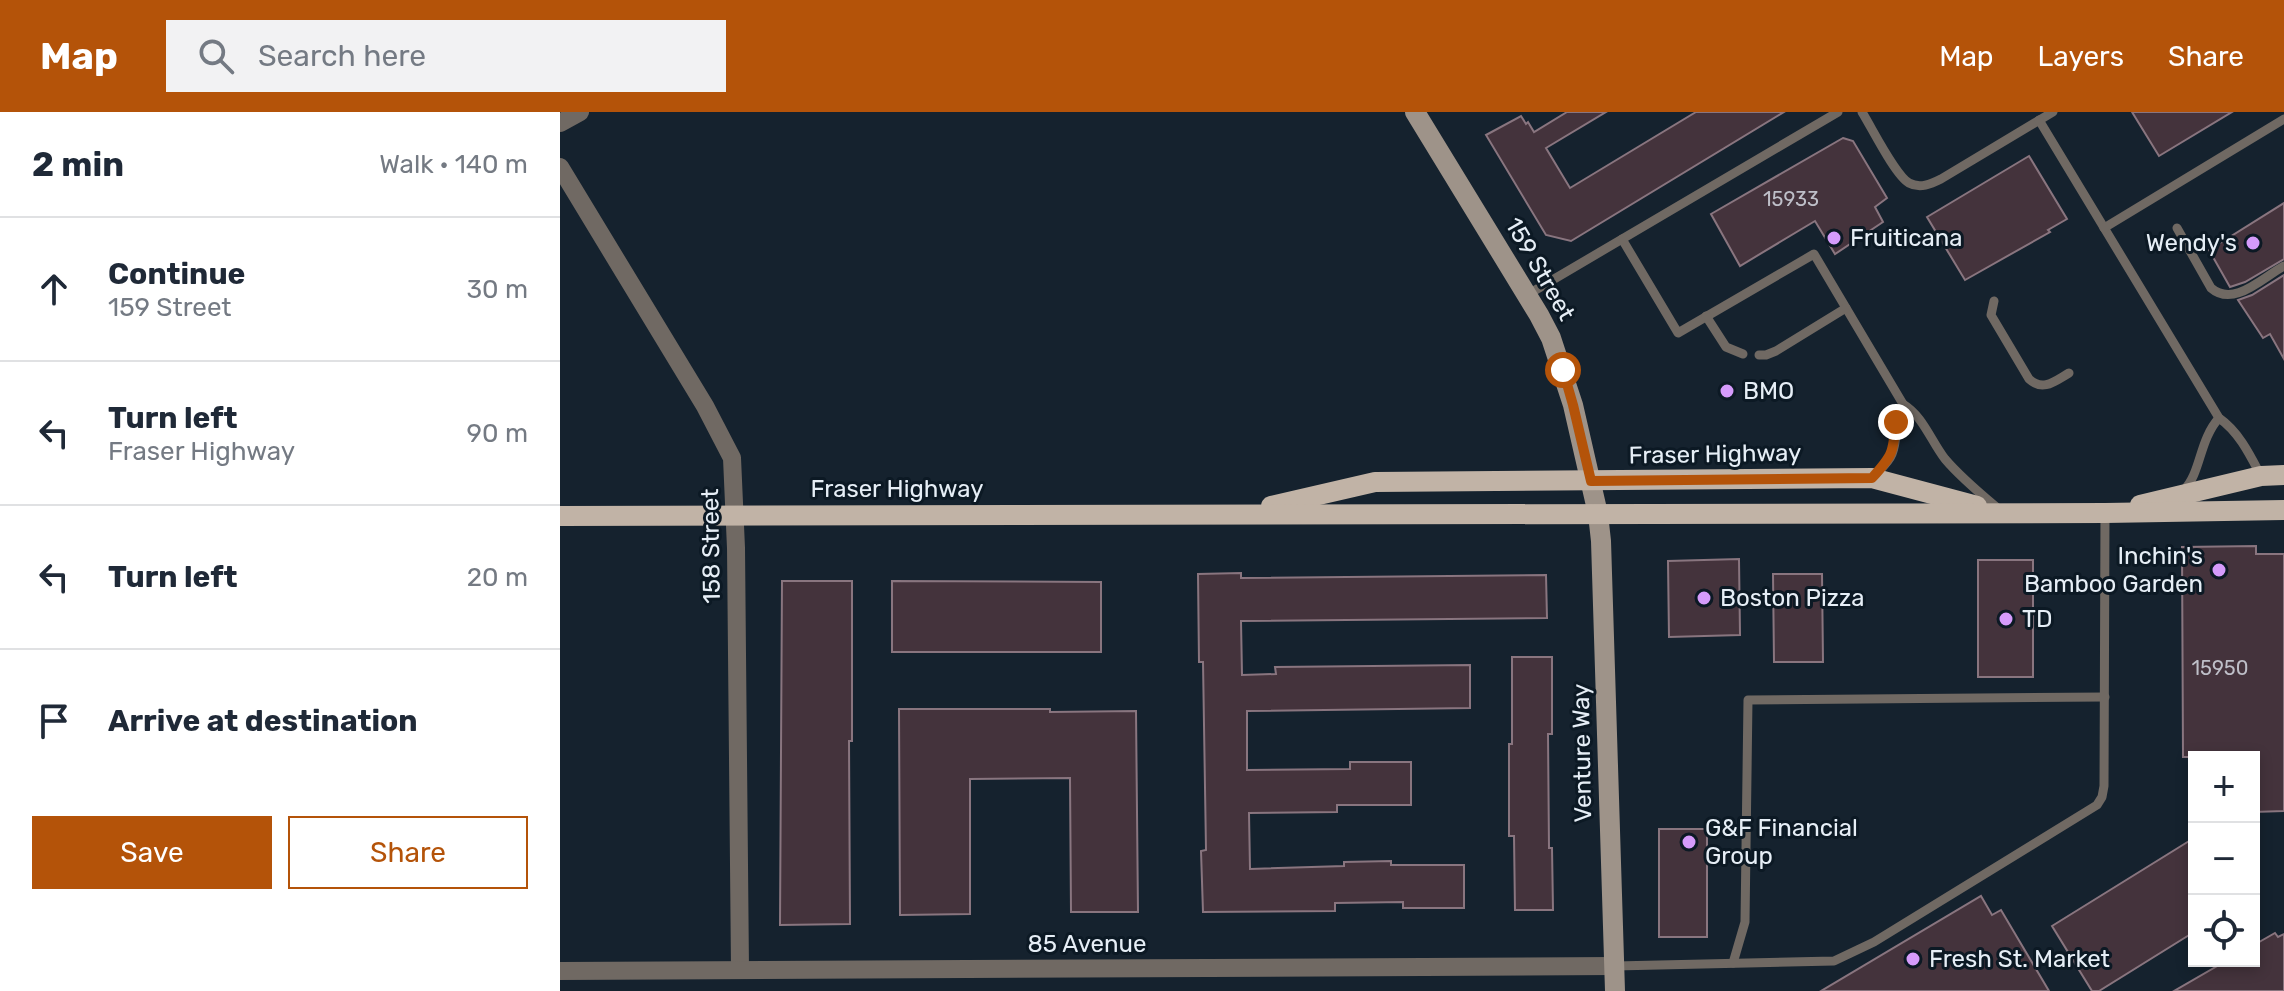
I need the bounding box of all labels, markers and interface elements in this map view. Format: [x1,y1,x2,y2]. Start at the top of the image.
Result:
search box [166,20,726,92]
text: Map [40,33,118,79]
icon: search [194,34,238,78]
text: Search here [258,38,426,74]
text: Map [1939,40,1994,73]
text: Layers [2038,40,2124,73]
text: Share [2168,40,2244,73]
text: 2 min [32,144,124,185]
text: Walk · 140 m [379,149,528,180]
house number: 15933 [1763,187,1819,211]
street label: 159 Street [1499,213,1581,325]
place label: Fruiticana [1850,224,1963,252]
marker: Fruiticana [1825,229,1843,247]
place label: Wendy's [2146,229,2237,257]
marker: Wendy's [2244,234,2262,252]
text: Continue [108,256,245,292]
icon: ahead [32,267,76,311]
text: 30 m [466,274,528,305]
text: 159 Street [108,292,232,323]
route start [1545,352,1581,388]
place label: BMO [1743,377,1794,405]
marker: BMO [1718,382,1736,400]
text: Turn left [108,400,238,436]
route end [1878,404,1914,440]
icon: left [32,411,76,455]
text: 90 m [467,418,528,449]
text: Fraser Highway [108,436,295,467]
street label: Fraser Highway [1628,438,1802,470]
street label: Fraser Highway [811,475,983,503]
street label: 158 Street [696,488,726,604]
place label: Inchin's Bamboo Garden [2024,542,2203,598]
icon: left [32,555,76,599]
text: Turn left [108,559,238,595]
marker: Inchin's Bamboo Garden [2210,561,2228,579]
text: 20 m [467,562,528,593]
place label: Boston Pizza [1720,584,1865,612]
marker: Boston Pizza [1695,589,1713,607]
place label: TD [2022,605,2052,633]
marker: TD [1997,610,2015,628]
house number: 15950 [2192,656,2248,680]
street label: Venture Way [1567,683,1597,823]
icon: arrive [32,699,76,743]
text: Arrive at destination [108,703,418,739]
map controls [2188,751,2260,967]
button: + [2188,751,2260,823]
place label: G&F Financial Group [1705,814,1858,870]
button: Save [32,816,272,889]
button: Share [288,816,528,889]
button: − [2188,823,2260,895]
marker: G&F Financial Group [1680,833,1698,851]
button: locate [2188,895,2260,967]
street label: 85 Avenue [1028,930,1146,958]
place label: Fresh St. Market [1929,945,2110,973]
marker: Fresh St. Market [1904,950,1922,968]

